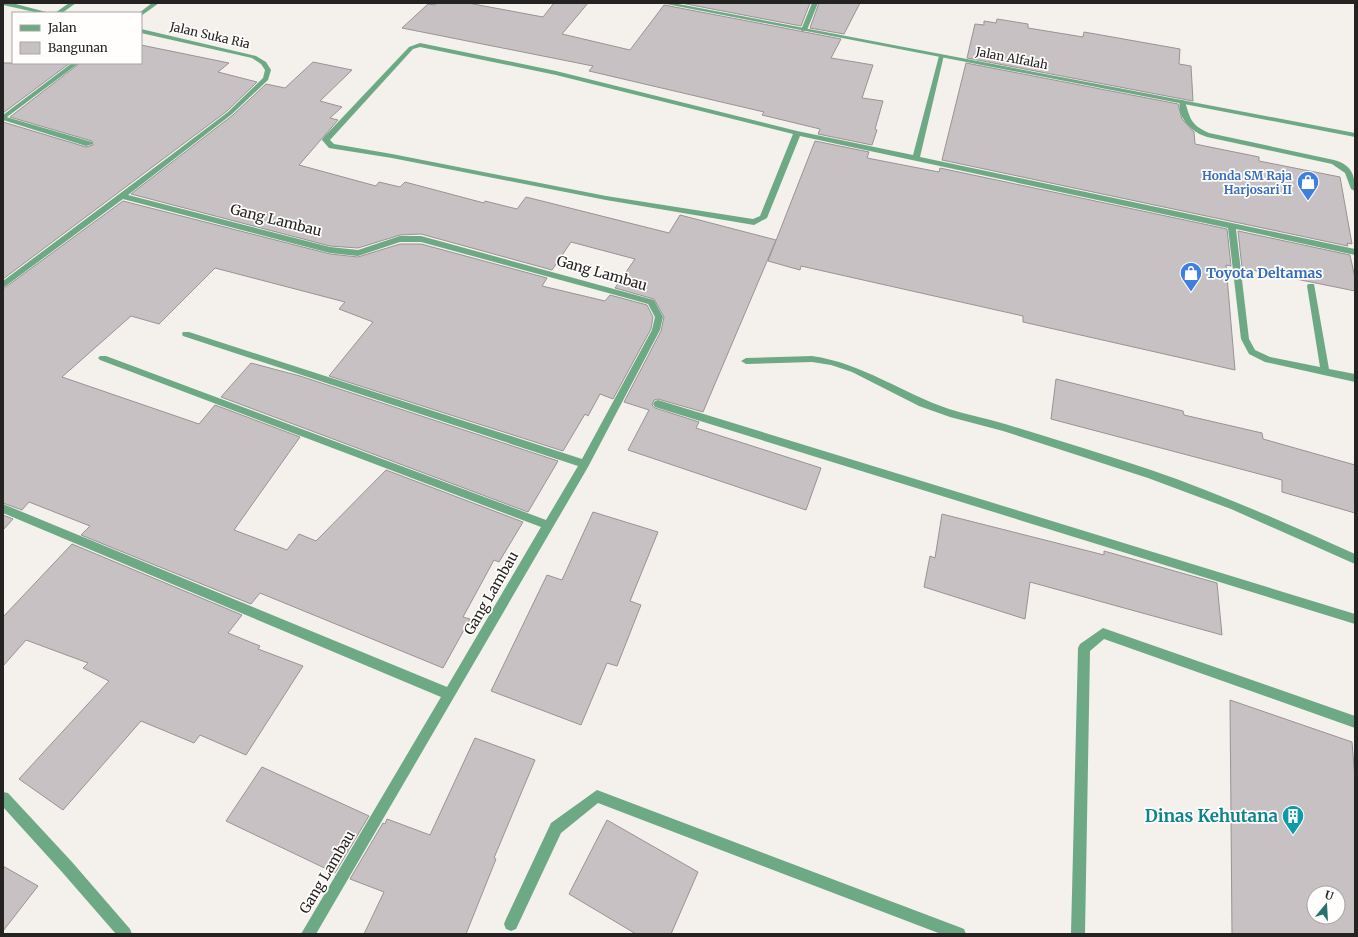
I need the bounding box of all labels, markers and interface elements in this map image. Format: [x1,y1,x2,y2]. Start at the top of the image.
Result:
legend [12,12,142,64]
street label: Jalan Suka Ria [168,18,252,52]
text: Jalan [47,20,77,35]
text: Bangunan [48,40,108,55]
street label: Jalan Alfalah [974,43,1049,72]
place label: Honda SM Raja Harjosari II [1202,168,1292,197]
shop icon: Honda SM Raja Harjosari II [1295,169,1321,202]
street label: Gang Lambau [228,200,324,240]
street label: Gang Lambau [555,251,650,295]
shop icon: Toyota Deltamas [1178,260,1204,293]
place label: Toyota Deltamas [1206,264,1323,282]
street label: Gang Lambau [460,548,522,638]
building icon: Dinas Kehutana [1280,803,1306,836]
place label: Dinas Kehutana [1145,805,1278,827]
street label: Gang Lambau [295,827,359,917]
north arrow [1306,885,1346,925]
text: U [1323,888,1336,904]

